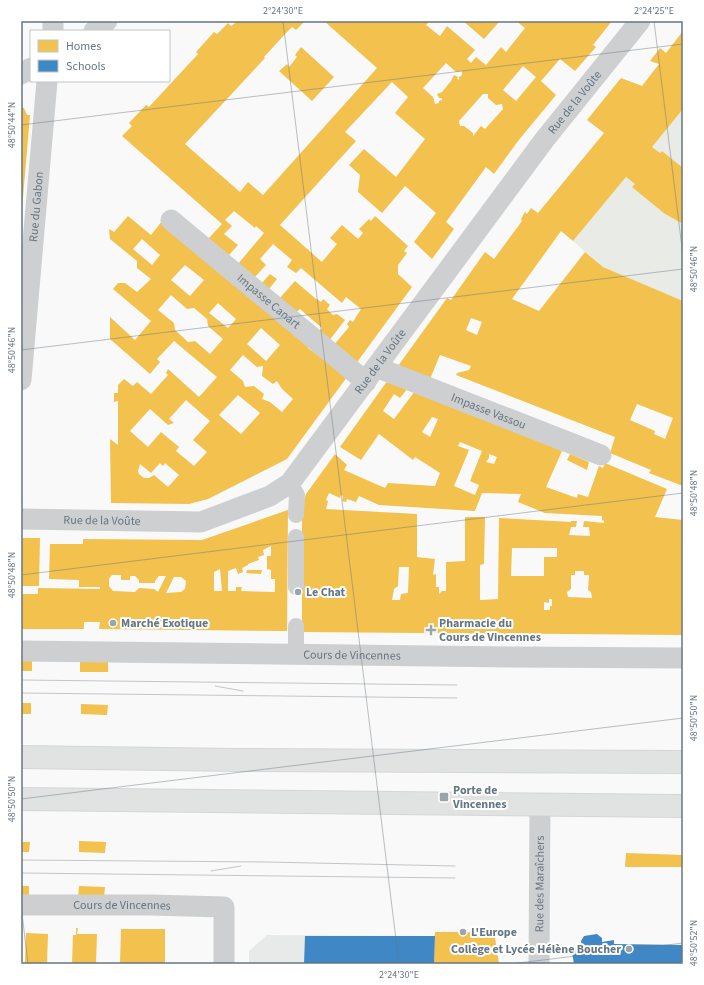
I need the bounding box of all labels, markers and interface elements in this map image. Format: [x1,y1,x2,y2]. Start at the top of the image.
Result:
text: 2°24'30"E [263,4,303,18]
text: 2°24'25"E [634,4,674,18]
legend [30,30,170,82]
text: Homes [66,38,101,55]
text: Schools [66,58,106,75]
street label: Rue de la Voûte [544,67,605,138]
text: 48°50'44"N [5,102,19,148]
street label: Rue du Gabon [25,171,48,243]
text: 48°50'46"N [687,246,701,292]
street label: Impasse Canart [233,270,304,333]
street label: Rue de la Voûte [350,325,410,397]
text: 48°50'46"N [5,327,19,373]
street label: Impasse Vassou [449,389,529,433]
text: 48°50'48"N [687,470,701,516]
street label: Rue de la Voûte [63,511,141,529]
text: 48°50'48"N [5,552,19,598]
place label: Le Chat [306,584,346,601]
marker: Le Chat [293,587,303,597]
place label: Marché Exotique [121,615,208,632]
place label: Pharmacie du Cours de Vincennes [439,615,541,646]
marker: Marché Exotique [108,618,118,628]
marker: Pharmacie du Cours de Vincennes [426,625,436,635]
street label: Cours de Vincennes [303,646,401,664]
text: 48°50'50"N [687,695,701,741]
text: 48°50'50"N [5,776,19,822]
place label: Porte de Vincennes [452,782,507,813]
marker: Porte de Vincennes [438,791,450,803]
street label: Rue des Maraîchers [531,836,548,932]
street label: Cours de Vincennes [73,897,171,914]
text: 48°50'52"N [687,920,701,966]
place label: L'Europe [471,924,517,941]
marker: L'Europe [458,927,468,937]
place label: Collège et Lycée Hélène Boucher [451,941,621,958]
marker: Collège et Lycée Hélène Boucher [624,944,634,954]
text: 2°24'30"E [379,968,419,982]

